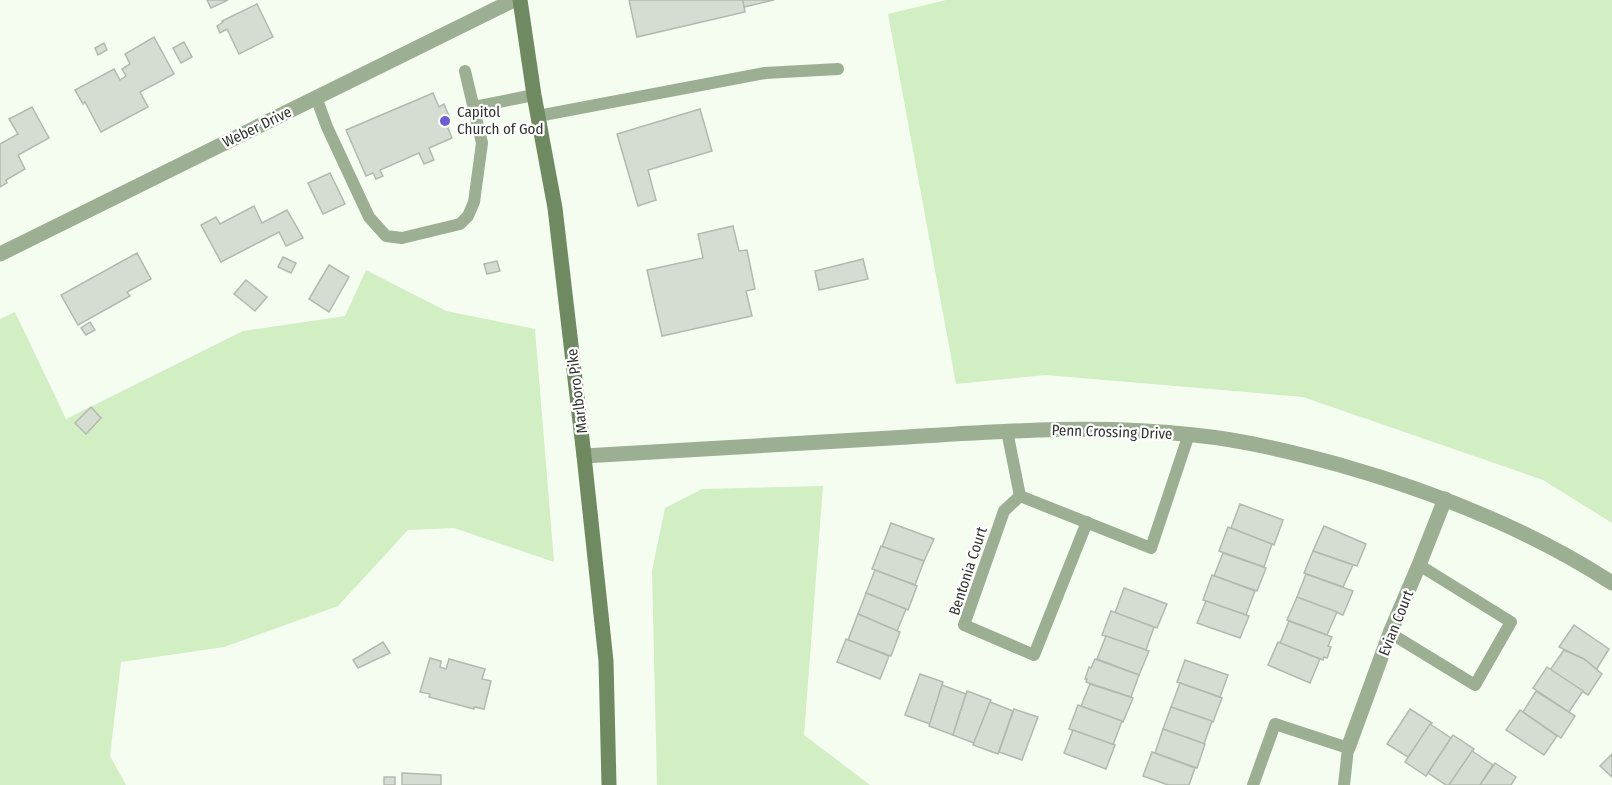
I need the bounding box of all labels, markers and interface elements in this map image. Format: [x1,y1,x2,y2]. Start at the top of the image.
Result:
street label: Weber Drive [220,103,294,151]
place label: Capitol Church of God [457,103,543,138]
marker: Capitol Church of God [438,114,452,128]
street label: Marlboro Pike [563,348,591,434]
street label: Penn Crossing Drive [1051,421,1173,443]
street label: Bentonia Court [945,524,991,617]
street label: Evian Court [1375,587,1417,658]

